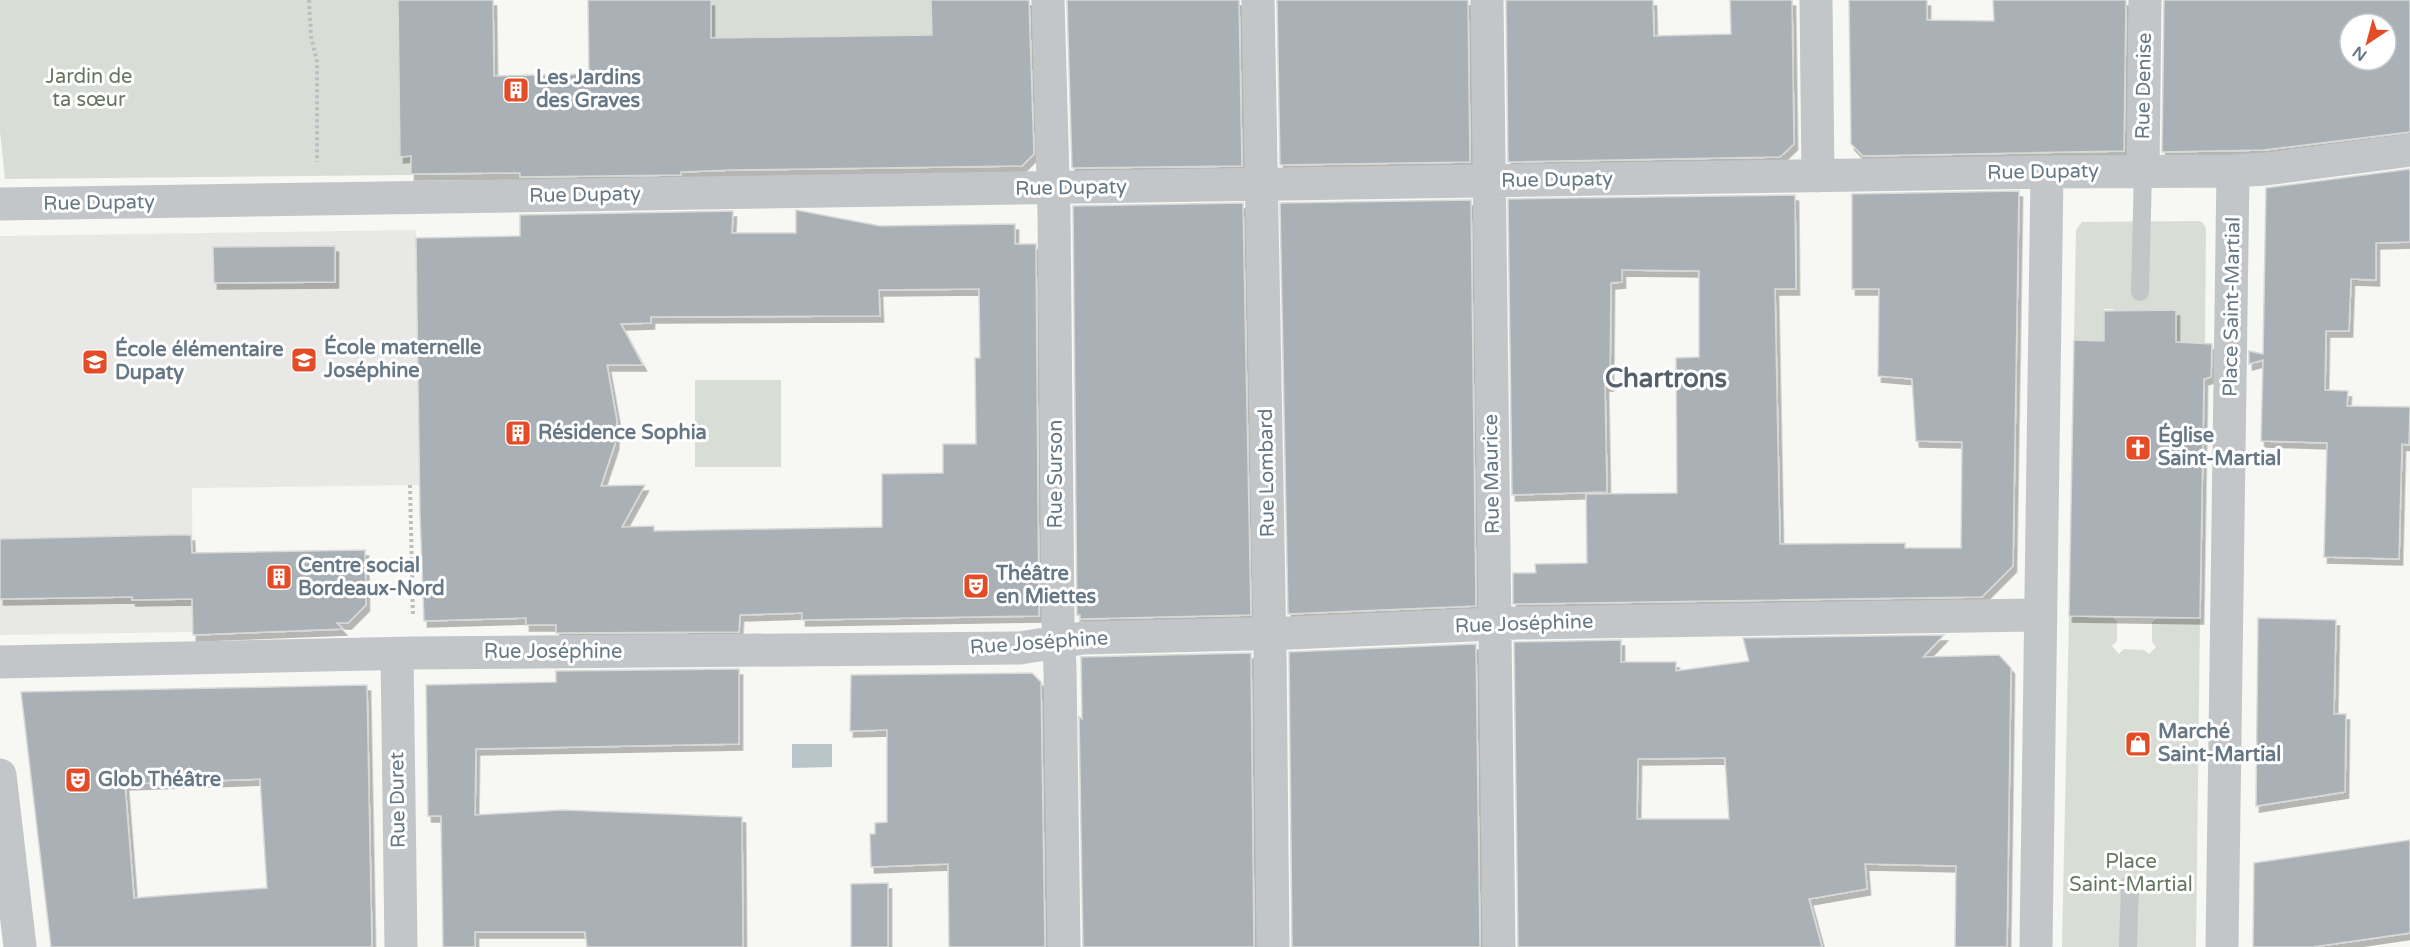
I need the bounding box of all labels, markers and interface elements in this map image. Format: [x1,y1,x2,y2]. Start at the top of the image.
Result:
north arrow [2338,12,2398,72]
street label: Rue Denise [2131,32,2157,140]
text: N [2349,41,2371,65]
park label: Jardin de ta sœur [46,65,132,112]
place label: Les Jardins des Graves [536,66,641,113]
building icon: Les Jardins des Graves [501,75,531,105]
street label: Rue Dupaty [1987,159,2099,185]
street label: Rue Dupaty [1501,167,1613,193]
street label: Rue Dupaty [1015,175,1127,201]
street label: Rue Dupaty [529,182,641,208]
street label: Rue Dupaty [43,190,155,216]
street label: Place Saint-Martial [2218,217,2246,397]
place label: École maternelle Joséphine [323,334,481,383]
place label: École élémentaire Dupaty [115,336,284,385]
school or university icon: École maternelle Joséphine [289,345,319,375]
school or university icon: École élémentaire Dupaty [80,347,110,377]
district label: Chartrons [1605,363,1727,394]
street label: Rue Lombard [1254,408,1280,538]
street label: Rue Maurice [1479,414,1505,534]
building icon: Résidence Sophia [503,418,533,448]
street label: Rue Surson [1044,420,1068,528]
place label: Résidence Sophia [538,421,707,445]
place label: Église Saint-Martial [2158,422,2281,471]
church icon: Église Saint-Martial [2123,433,2153,463]
place label: Centre social Bordeaux-Nord [298,554,445,601]
building icon: Centre social Bordeaux-Nord [264,562,294,592]
place label: Théâtre en Miettes [995,562,1097,609]
theatre icon: Théâtre en Miettes [961,571,991,601]
street label: Rue Joséphine [1454,610,1594,638]
street label: Rue Joséphine [969,626,1109,660]
street label: Rue Joséphine [484,640,622,664]
place label: Marché Saint-Martial [2158,720,2281,767]
shop icon: Marché Saint-Martial [2123,729,2153,759]
street label: Rue Duret [385,751,411,848]
theatre icon: Glob Théâtre [63,765,93,795]
place label: Glob Théâtre [98,768,221,792]
park label: Place Saint-Martial [2069,850,2193,897]

